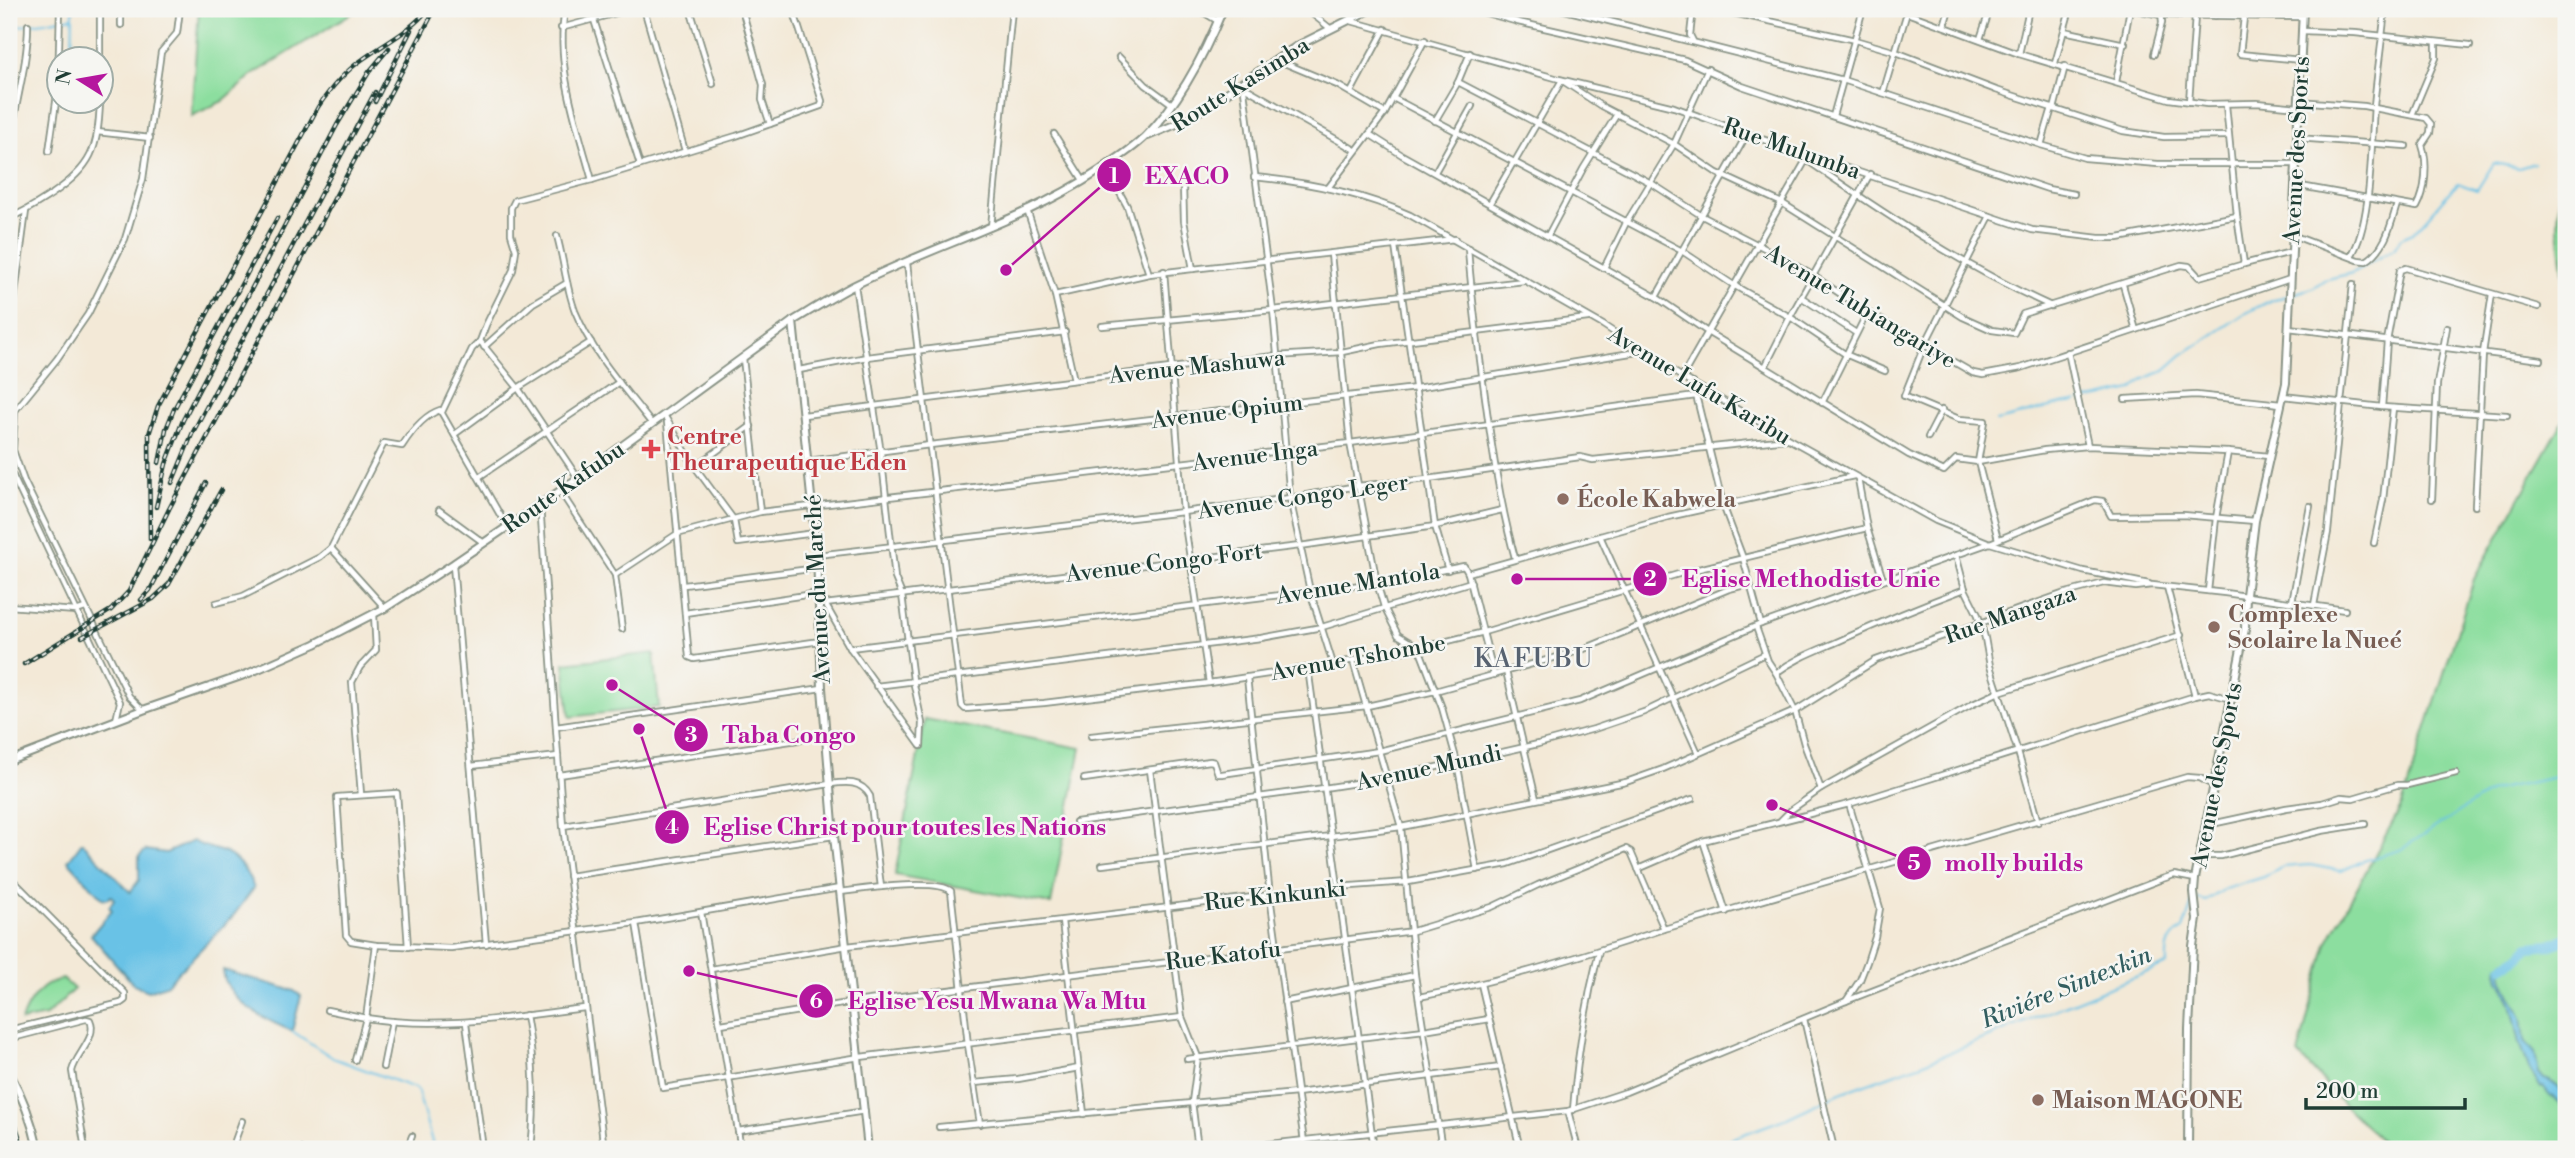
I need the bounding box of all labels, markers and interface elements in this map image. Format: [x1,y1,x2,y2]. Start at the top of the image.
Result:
street label: Route Kasimba [1166,31,1315,139]
north arrow [46,46,116,116]
street label: Avenue des Sports [2278,55,2316,246]
text: N [51,67,78,87]
street label: Rue Mulumba [1719,112,1864,186]
callout: EXACO [1096,153,1244,198]
text: EXACO [1145,162,1229,192]
text: 1 [1109,164,1119,190]
street label: Avenue Tubiangariye [1759,238,1961,375]
street label: Avenue Lufu Karibu [1602,320,1796,452]
street label: Avenue Mashuwa [1107,344,1287,390]
street label: Avenue Opium [1149,389,1305,435]
place label: Centre Theurapeutique Eden [667,423,907,477]
street label: Avenue Inga [1190,434,1320,478]
street label: Route Kafubu [497,435,630,540]
marker: Centre Theurapeutique Eden [641,439,661,459]
street label: Avenue Congo Leger [1195,468,1410,526]
place label: École Kabwela [1577,483,1737,514]
marker: École Kabwela [1555,491,1571,507]
street label: Avenue du Marché [799,493,837,685]
street label: Avenue Congo Fort [1063,537,1264,589]
callout: Eglise Methodiste Unie [1633,556,1954,601]
street label: Avenue Mantola [1273,557,1442,611]
text: Eglise Methodiste Unie [1682,565,1940,595]
text: 2 [1643,567,1657,593]
street label: Rue Mangaza [1941,579,2080,651]
place label: Complexe Scolaire la Nueé [2228,601,2402,655]
marker: Complexe Scolaire la Nueé [2206,619,2222,635]
street label: Avenue Tshombe [1268,629,1448,687]
district label: KAFUBU [1474,643,1594,675]
street label: Avenue des Sports [2185,680,2249,871]
callout: Taba Congo [673,713,870,758]
text: Taba Congo [722,721,856,751]
text: 3 [685,723,697,749]
street label: Avenue Mundi [1353,739,1505,797]
callout: Eglise Christ pour toutes les Nations [654,804,1120,849]
text: Eglise Christ pour toutes les Nations [704,813,1106,843]
text: 4 [665,815,679,841]
callout: molly builds [1896,840,2098,885]
text: molly builds [1945,849,2083,879]
text: 5 [1907,851,1921,877]
street label: Rue Kinkunki [1203,875,1347,917]
street label: Rue Katofu [1164,935,1283,977]
water label: Riviére Sintexkin [1976,940,2156,1036]
callout: Eglise Yesu Mwana Wa Mtu [799,978,1161,1023]
text: Eglise Yesu Mwana Wa Mtu [848,987,1147,1017]
text: 6 [809,989,823,1015]
scale bar [2306,1067,2465,1111]
text: 200 m [2316,1079,2379,1105]
place label: Maison MAGONE [2052,1087,2242,1115]
marker: Maison MAGONE [2030,1092,2046,1108]

